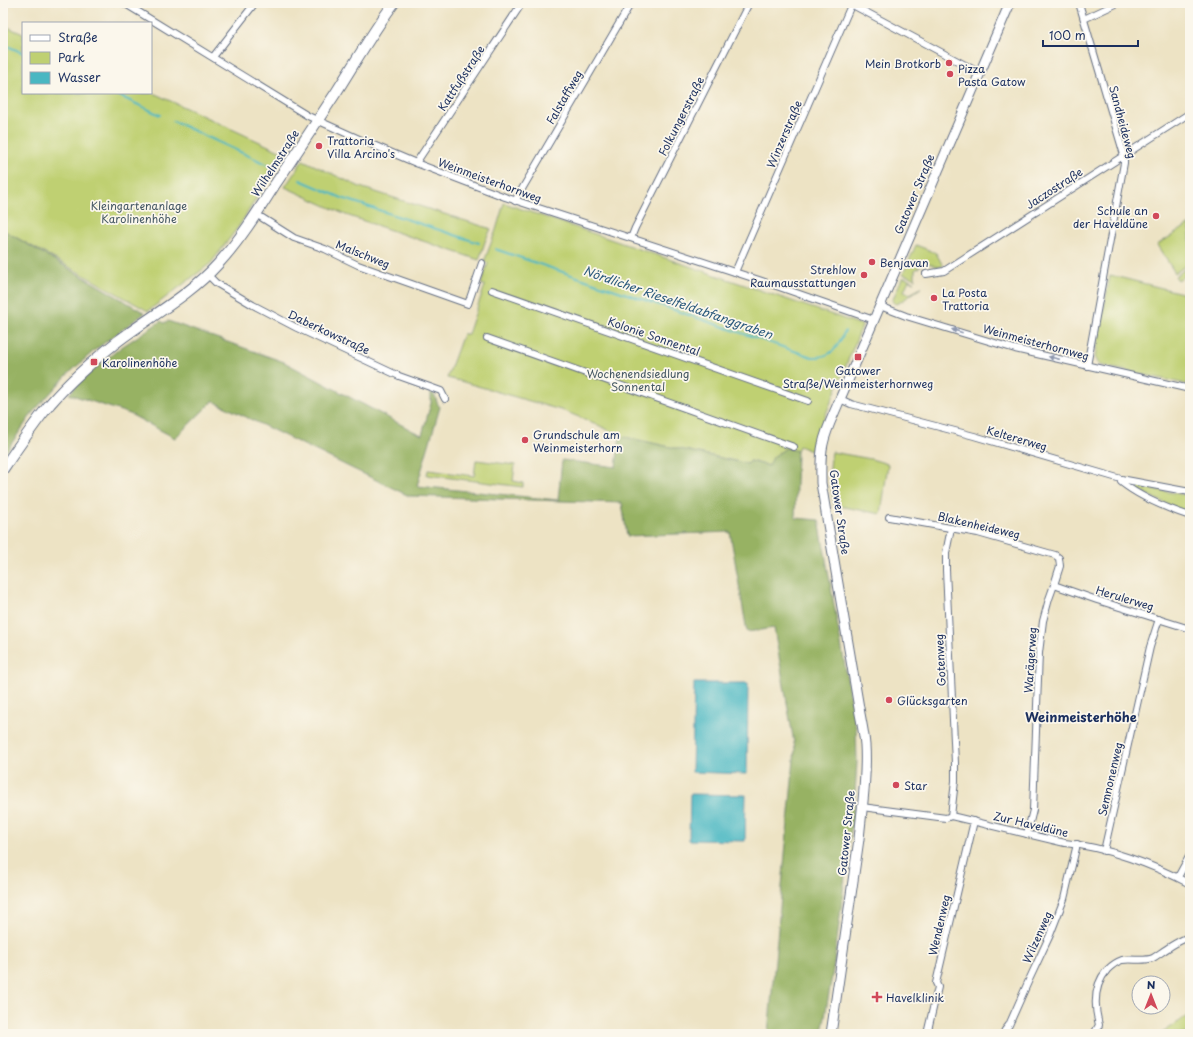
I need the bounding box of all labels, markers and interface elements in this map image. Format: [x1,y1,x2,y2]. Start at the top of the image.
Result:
legend [22,22,152,94]
scale bar [1043,22,1138,48]
text: 100 m [1049,26,1086,44]
text: Straße [58,28,98,46]
street label: Kattfußstraße [433,42,489,114]
text: Park [58,48,85,66]
place label: Mein Brotkorb [865,55,941,72]
marker: Mein Brotkorb [944,58,954,68]
place label: Pizza Pasta Gatow [958,60,1026,90]
street label: Falstaffweg [542,67,586,127]
text: Wasser [58,68,101,86]
marker: Pizza Pasta Gatow [945,69,955,79]
street label: Folkungerstraße [654,73,708,159]
street label: Sandheideweg [1105,83,1141,161]
street label: Winzerstraße [762,97,806,170]
street label: Wilhelmstraße [247,126,303,200]
place label: Trattoria Villa Arcino's [327,132,395,162]
marker: Trattoria Villa Arcino's [314,141,324,151]
street label: Gatower Straße [889,151,939,237]
street label: Weinmeisterhornweg [436,153,544,207]
street label: Jaczostraße [1022,163,1086,213]
park label: Kleingartenanlage Karolinenhöhe [91,197,187,227]
place label: Schule an der Haveldüne [1073,202,1148,232]
marker: Schule an der Haveldüne [1151,211,1161,221]
street label: Malschweg [333,235,393,273]
place label: Benjavan [880,254,929,271]
marker: Benjavan [867,257,877,267]
water label: Nördlicher Rieselfeldabfanggraben [581,261,776,343]
place label: Strehlow Raumausstattungen [750,261,856,291]
marker: Strehlow Raumausstattungen [859,270,869,280]
place label: La Posta Trattoria [942,284,989,314]
marker: La Posta Trattoria [929,293,939,303]
street label: Daberkowstraße [285,306,373,358]
street label: Kolonie Sonnental [606,312,702,360]
street label: Weinmeisterhornweg [981,320,1091,364]
one-way arrow [951,328,963,334]
marker: Gatower Straße/Weinmeisterhornweg [853,352,863,362]
place label: Karolinenhöhe [102,354,178,371]
one-way arrow [1048,355,1061,361]
marker: Karolinenhöhe [89,357,99,367]
place label: Gatower Straße/Weinmeisterhornweg [783,362,933,392]
park label: Wochenendsiedlung Sonnental [587,365,689,395]
street label: Keltererweg [985,421,1049,455]
place label: Grundschule am Weinmeisterhorn [533,426,623,456]
marker: Grundschule am Weinmeisterhorn [520,435,530,445]
street label: Gatower Straße [826,468,854,556]
street label: Blakenheideweg [936,507,1022,543]
street label: Herulerweg [1094,581,1156,615]
street label: Warägerweg [1019,626,1041,694]
street label: Gotenweg [930,633,950,687]
place label: Glücksgarten [897,692,968,709]
marker: Glücksgarten [884,695,894,705]
district label: Weinmeisterhöhe [1025,707,1137,726]
street label: Semnonenweg [1093,740,1127,818]
place label: Star [904,777,927,794]
marker: Star [891,780,901,790]
street label: Gatower Straße [833,789,859,877]
street label: Zur Haveldüne [992,807,1070,841]
street label: Wendenweg [924,893,954,957]
street label: Wilzenweg [1018,908,1056,966]
north arrow [1131,975,1171,1015]
text: N [1147,976,1156,993]
place label: Havelklinik [886,989,944,1006]
marker: Havelklinik [871,991,883,1003]

